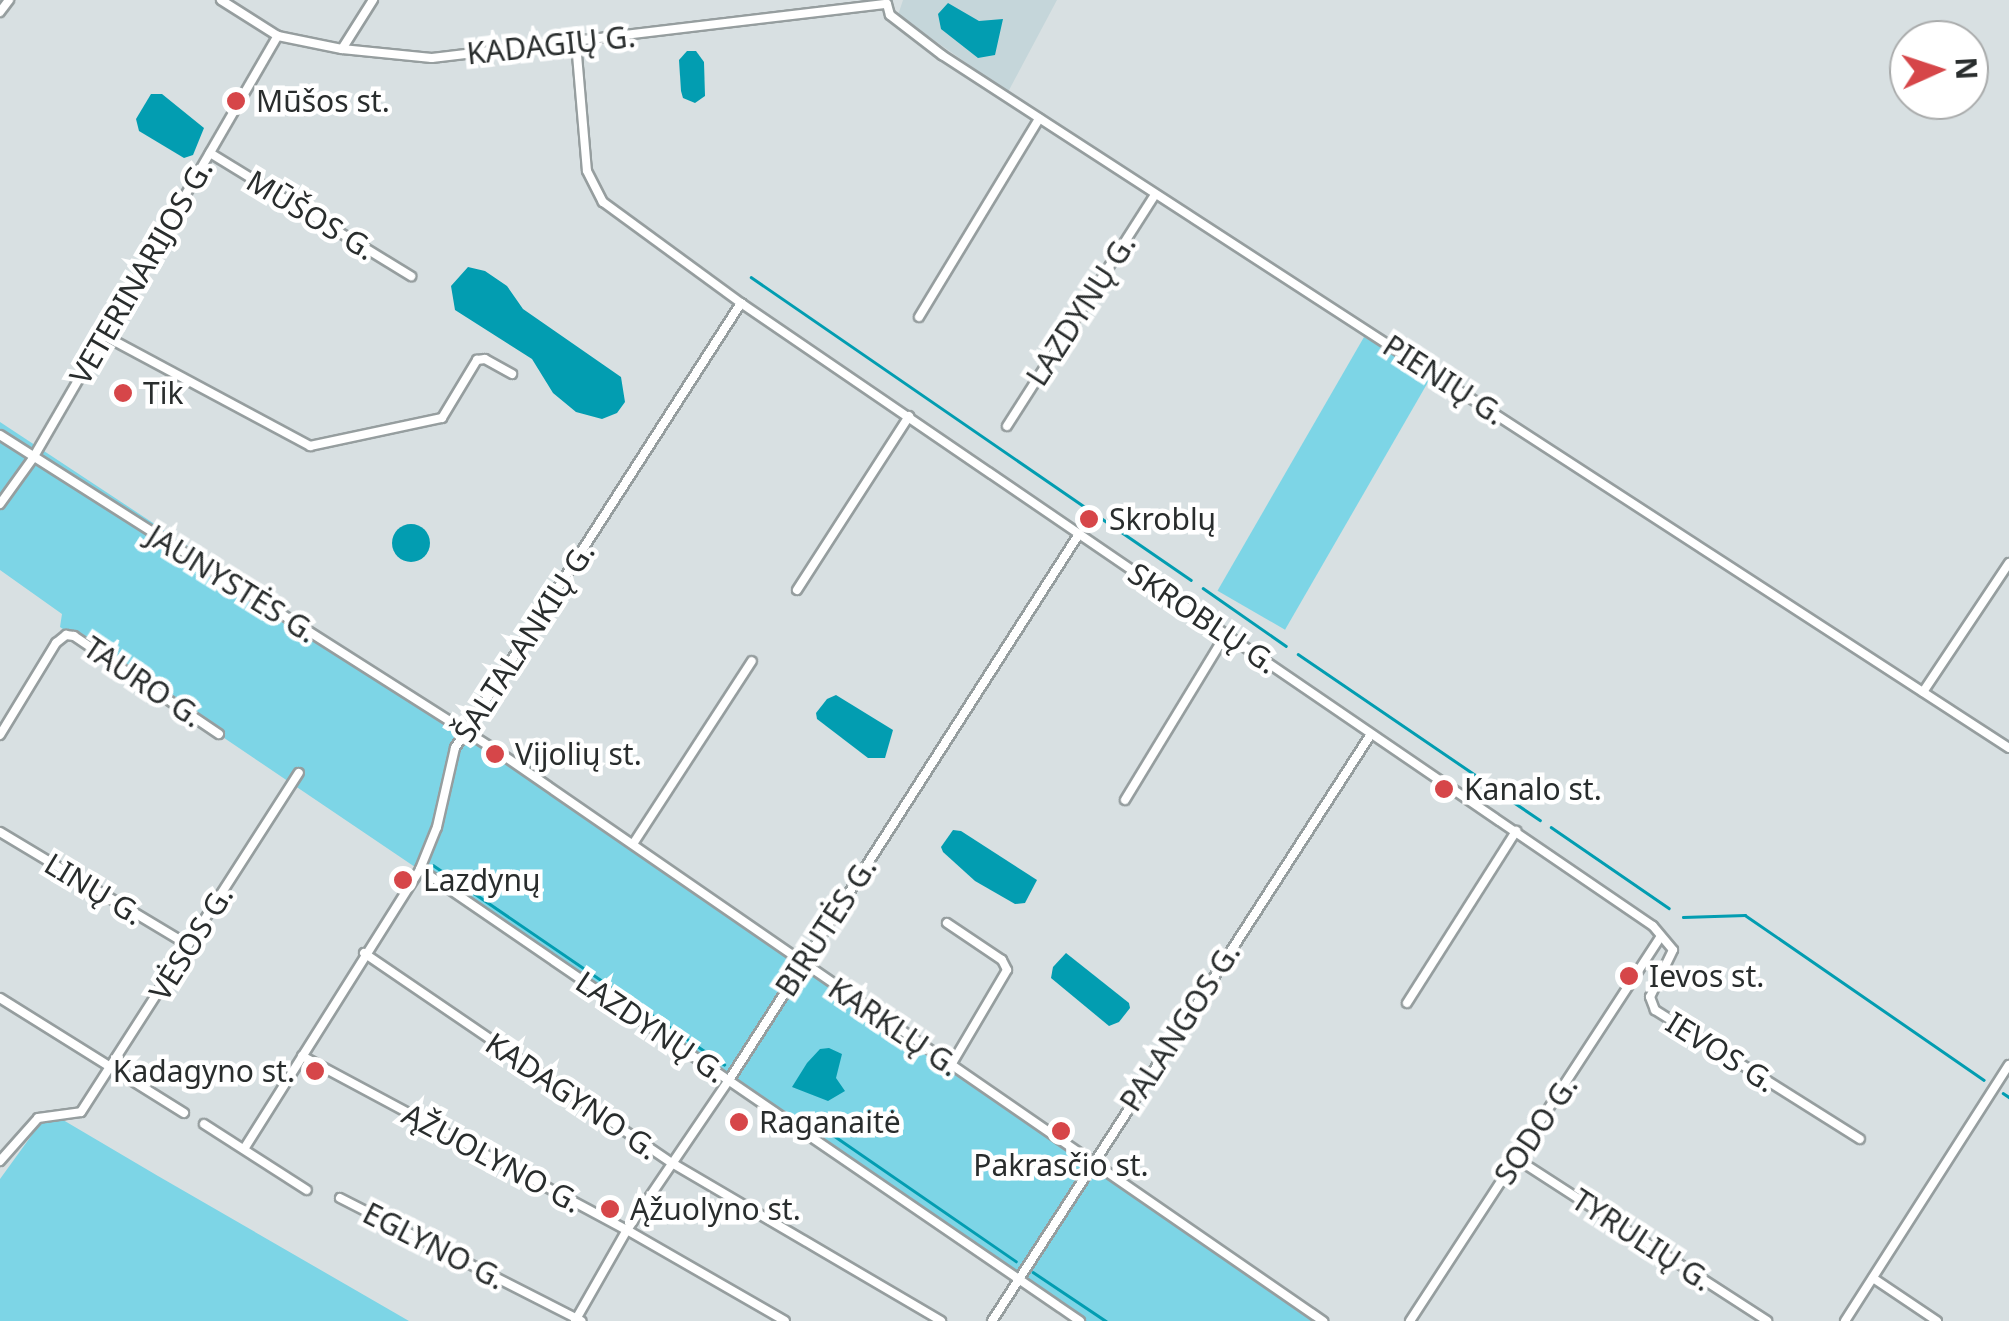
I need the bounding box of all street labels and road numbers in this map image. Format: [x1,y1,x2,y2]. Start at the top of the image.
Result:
street label: KADAGIŲ G. [465,18,637,72]
street label: VETERINARIJOS G. [62,153,220,391]
street label: MŪŠOS G. [240,163,382,267]
street label: LAZDYNŲ G. [1019,228,1143,392]
street label: PIENIŲ G. [1377,327,1511,433]
street label: JAUNYSTĖS G. [141,518,323,650]
street label: ŠALTALANKIŲ G. [446,536,602,748]
street label: SKROBLŲ G. [1122,555,1284,681]
street label: TAURO G. [77,629,209,735]
street label: LINŲ G. [38,846,150,932]
street label: BIRUTĖS G. [768,851,884,1003]
street label: VĖSOS G. [142,879,240,1007]
street label: PALANGOS G. [1112,936,1248,1118]
street label: LAZDYNŲ G. [569,964,733,1090]
street label: KARKLŲ G. [822,970,966,1084]
street label: IEVOS G. [1660,1004,1782,1100]
street label: KADAGYNO G. [479,1025,665,1167]
street label: SODO G. [1487,1069,1585,1191]
street label: ĄŽUOLYNO G. [396,1096,588,1220]
street label: TYRULIŲ G. [1565,1181,1719,1299]
street label: EGLYNO G. [357,1195,511,1297]

